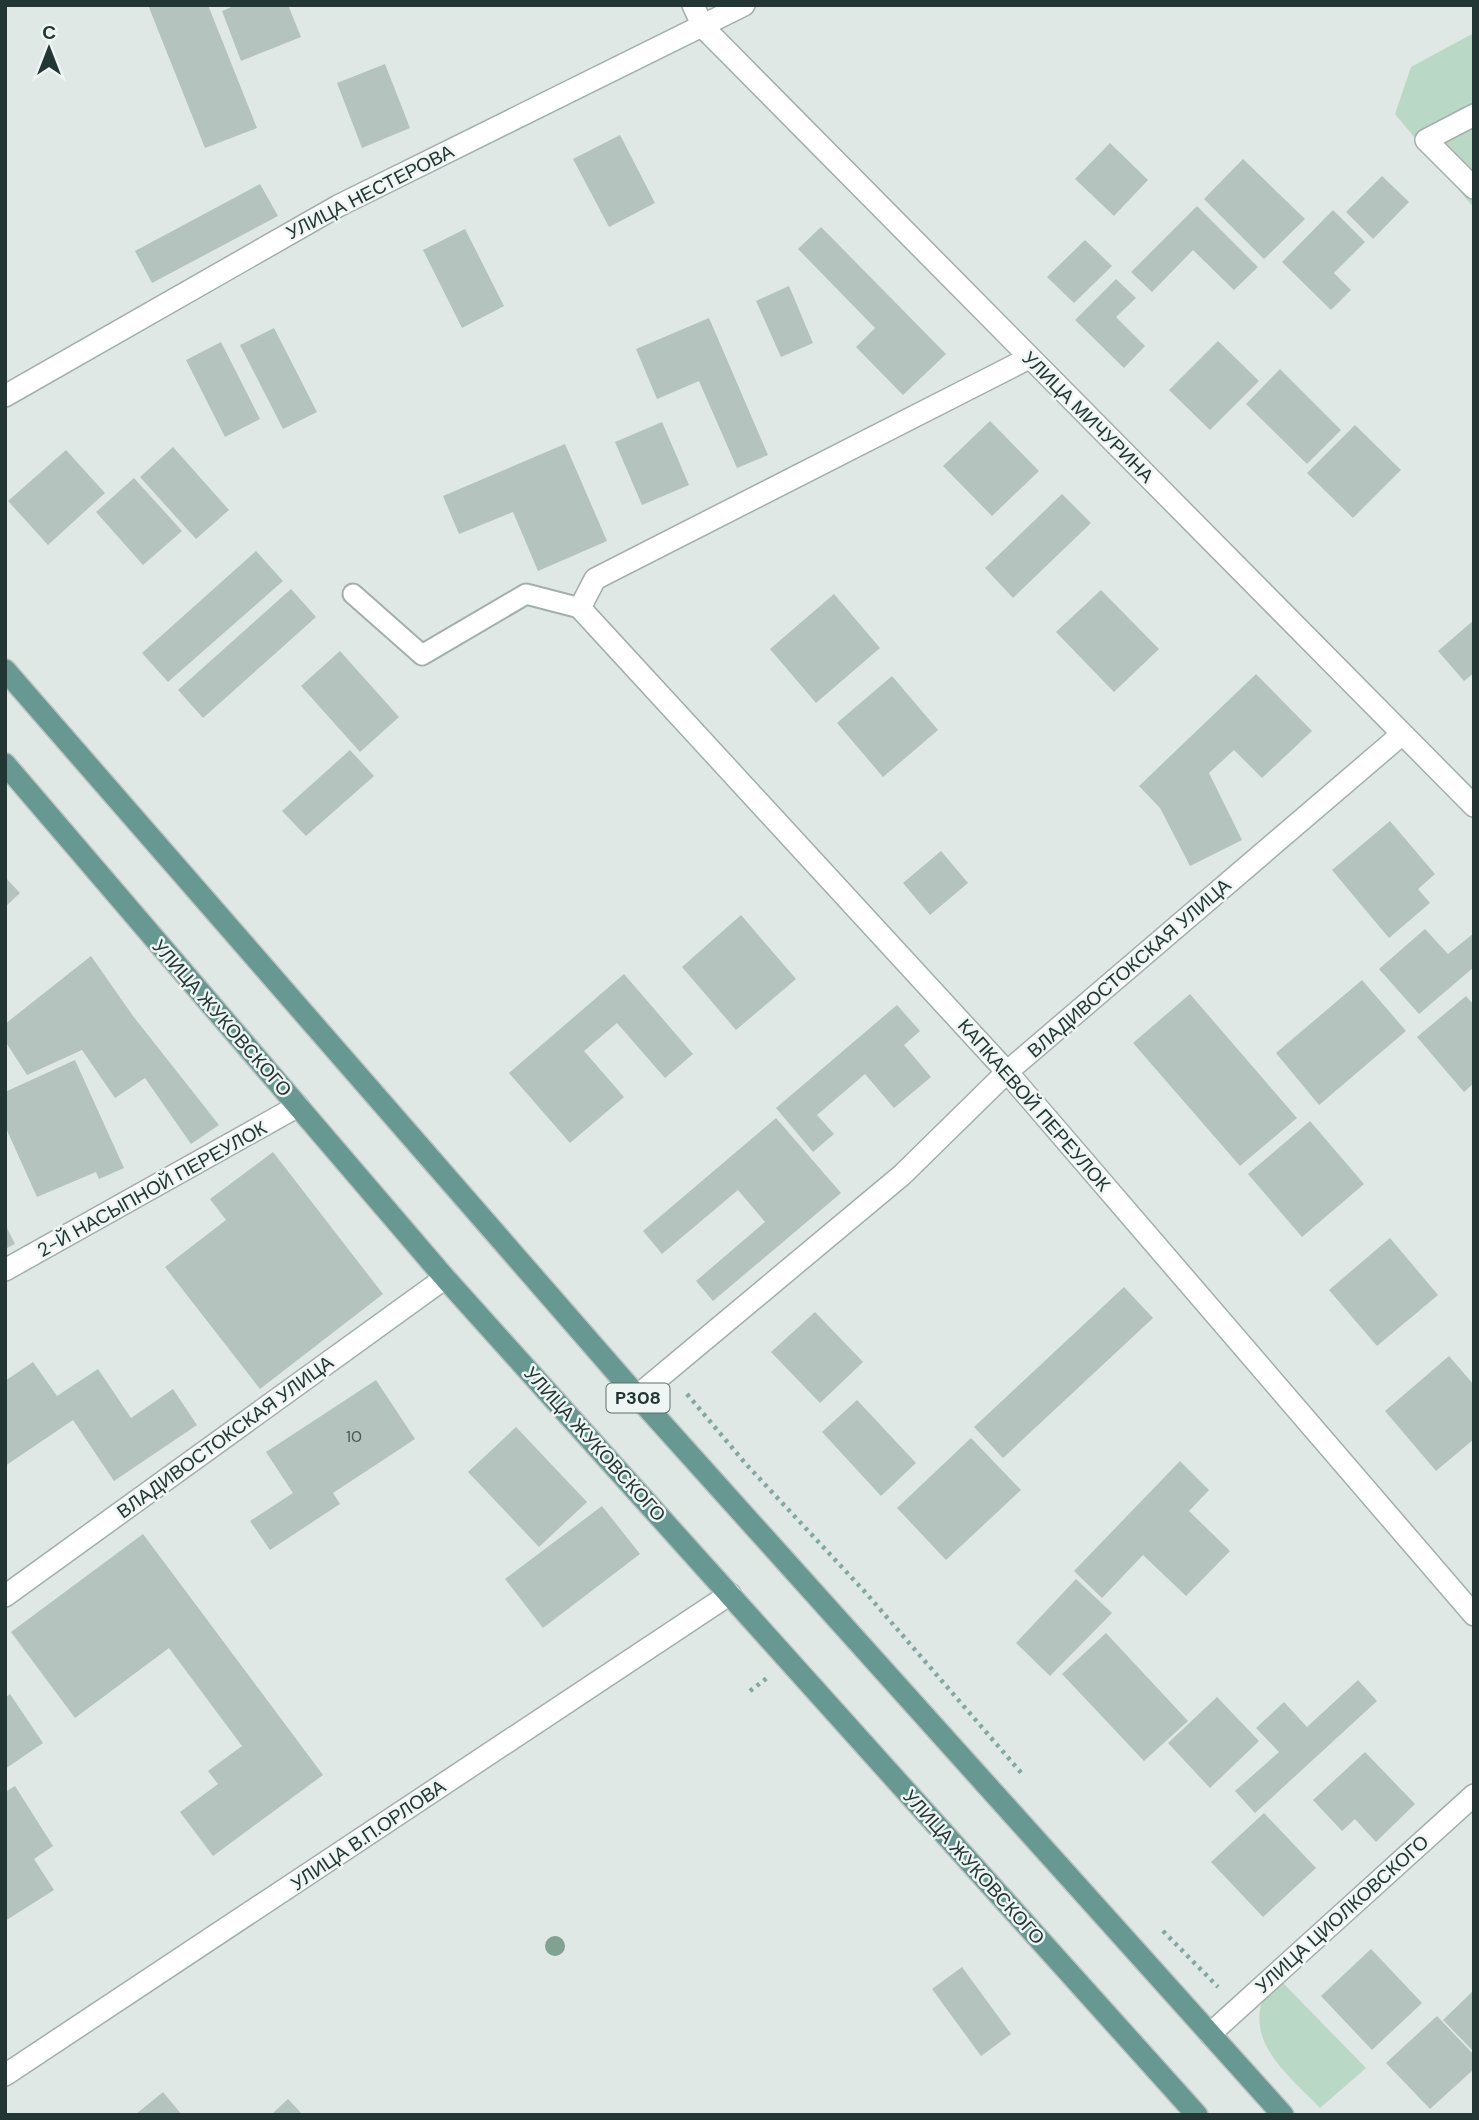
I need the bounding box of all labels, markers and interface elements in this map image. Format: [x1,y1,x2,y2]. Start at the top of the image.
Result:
north arrow [14,14,84,84]
text: С [42,20,56,45]
street label: УЛИЦА НЕСТЕРОВА [282,139,458,245]
street label: УЛИЦА МИЧУРИНА [1017,346,1159,488]
street label: ВЛАДИВОСТОКСКАЯ УЛИЦА [1022,873,1236,1063]
street label: УЛИЦА ЖУКОВСКОГО [147,934,297,1102]
street label: КАПКАЕВОЙ ПЕРЕУЛОК [952,1014,1116,1196]
street label: 2-Й НАСЫПНОЙ ПЕРЕУЛОК [33,1115,271,1263]
street label: ВЛАДИВОСТОКСКАЯ УЛИЦА [112,1350,338,1524]
street label: УЛИЦА ЖУКОВСКОГО [519,1361,671,1527]
road number: P308 [606,1384,670,1413]
house number: 10 [346,1426,362,1447]
street label: УЛИЦА В.П.ОРЛОВА [286,1774,451,1896]
street label: УЛИЦА ЖУКОВСКОГО [898,1784,1050,1950]
street label: УЛИЦА ЦИОЛКОВСКОГО [1250,1829,1434,1999]

